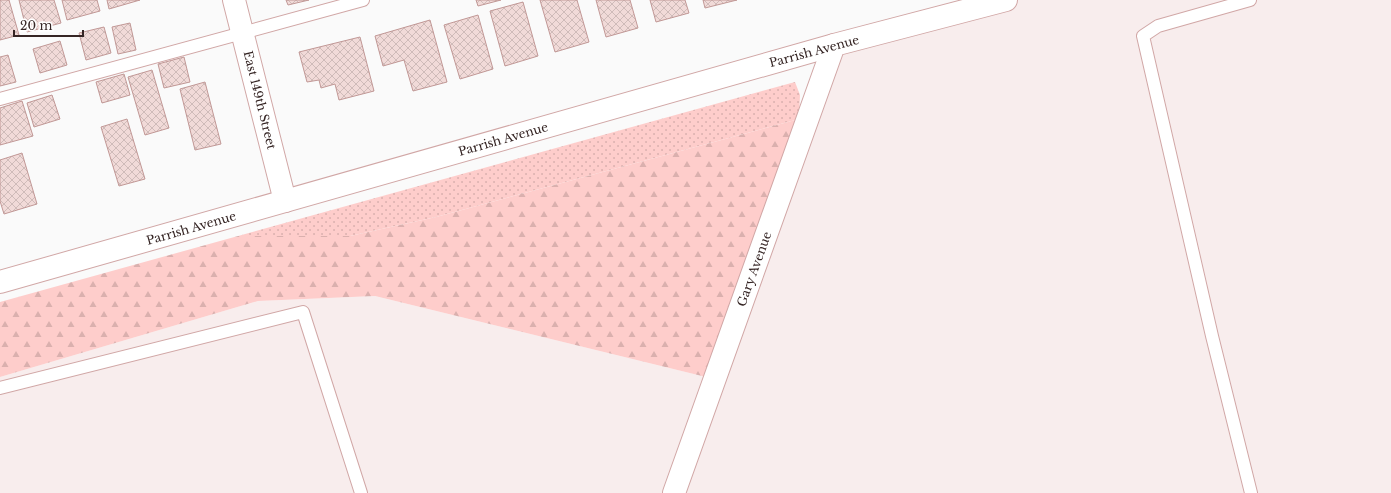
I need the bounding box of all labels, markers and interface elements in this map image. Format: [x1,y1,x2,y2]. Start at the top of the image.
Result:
scale bar [14,12,83,38]
text: 20 m [20,18,52,33]
street label: Parrish Avenue [767,32,861,70]
street label: East 149th Street [240,49,280,151]
street label: Parrish Avenue [456,119,550,159]
street label: Parrish Avenue [144,208,238,248]
street label: Gary Avenue [733,229,775,309]

